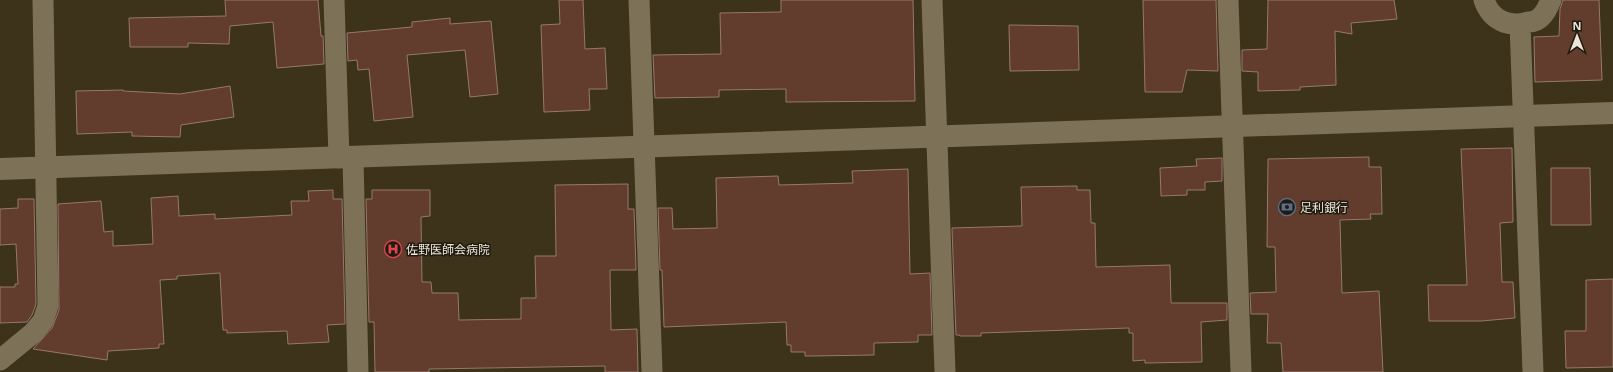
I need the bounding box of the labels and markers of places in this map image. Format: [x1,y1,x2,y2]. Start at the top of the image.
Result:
bank icon: 足利銀行 [1277,197,1297,217]
place label: 足利銀行 [1300,199,1348,216]
hospital icon: 佐野医師会病院 [383,239,403,259]
place label: 佐野医師会病院 [406,241,490,258]

